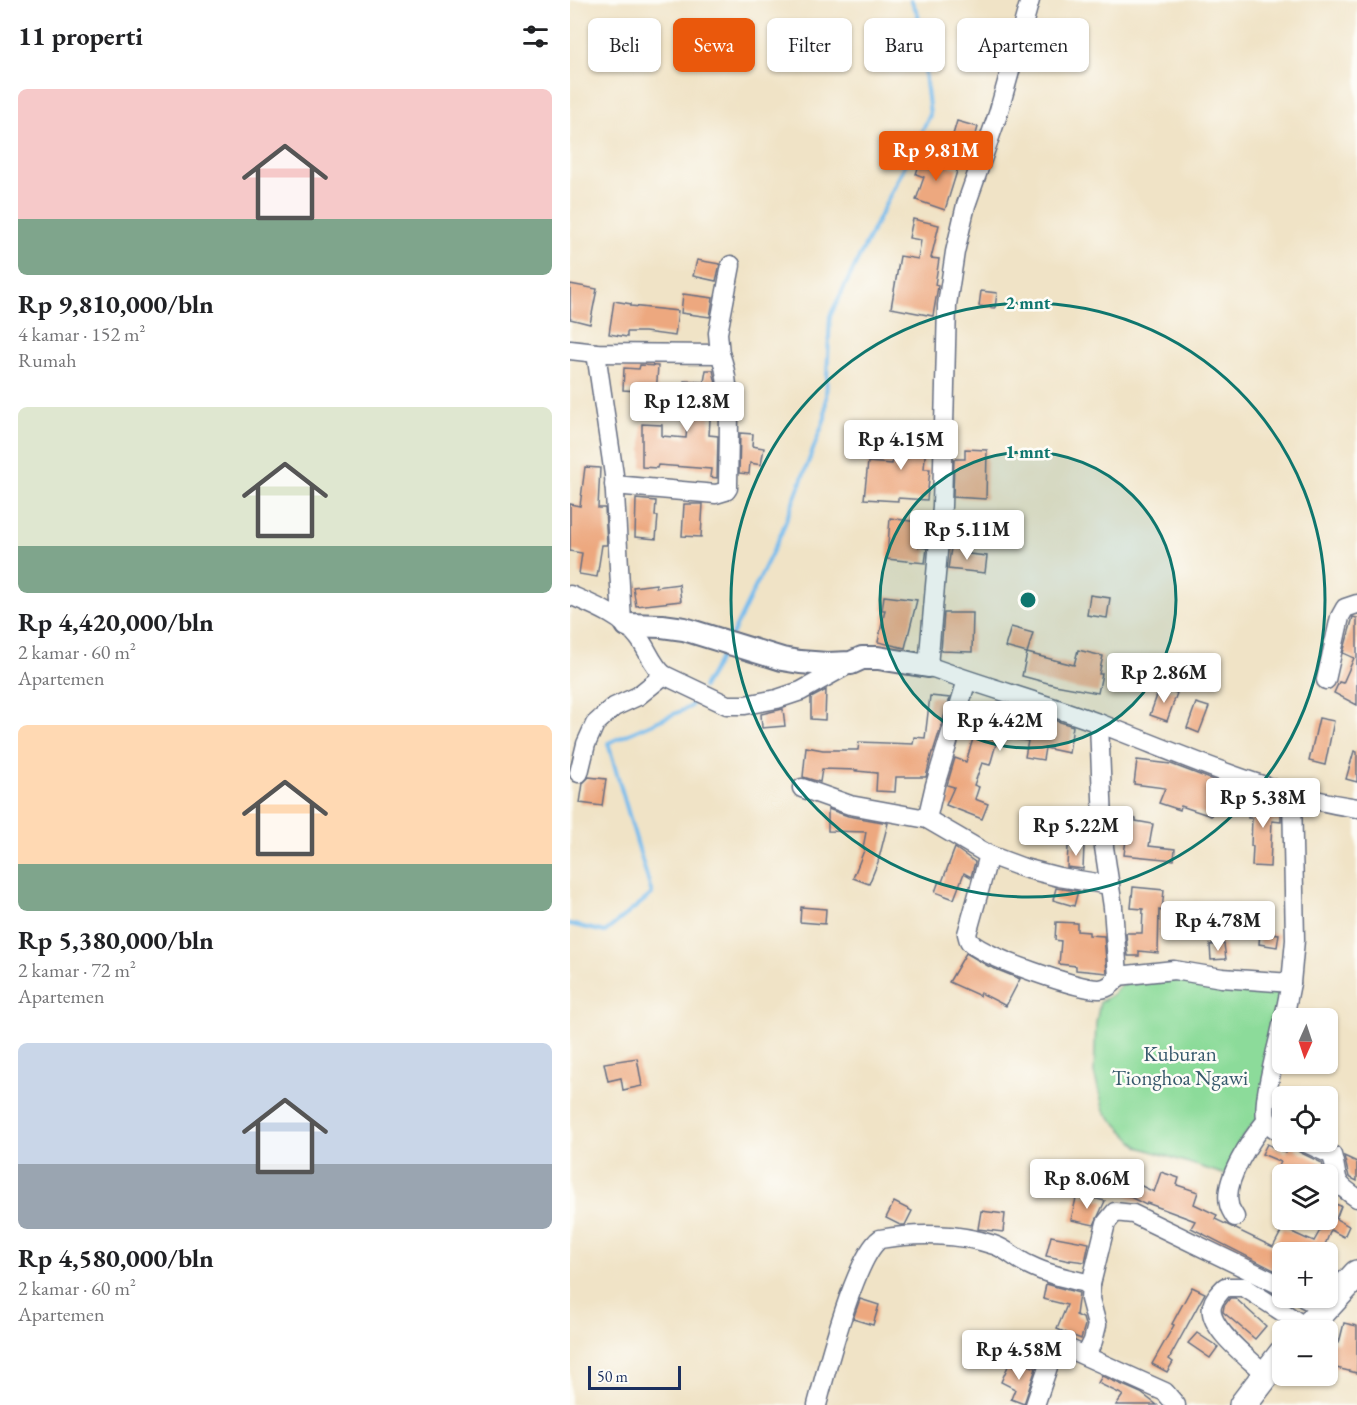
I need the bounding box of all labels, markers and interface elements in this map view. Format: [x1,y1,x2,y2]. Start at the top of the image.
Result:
chip: Beli [588,18,661,72]
chip: Sewa [673,18,755,72]
chip: Filter [767,18,852,72]
chip: Baru [864,18,945,72]
chip: Apartemen [957,18,1089,72]
text: 11 properti [18,19,143,53]
icon: filters [519,20,552,53]
icon: home [231,128,339,236]
pin: Rp 9.81M [874,131,998,182]
text: Rp 9.81M [893,137,979,163]
text: Rp 9,810,000/bln [18,287,214,321]
text: 2 mnt [1006,291,1051,314]
text: 4 kamar · 152 m² [18,321,146,347]
text: Rumah [18,347,77,373]
pin: Rp 12.8M [625,382,749,433]
text: Rp 12.8M [644,388,730,414]
pin: Rp 4.15M [839,420,963,471]
text: Rp 4.15M [858,426,944,452]
text: 1 mnt [1006,440,1051,463]
icon: home [231,446,339,554]
pin: Rp 5.11M [905,510,1029,561]
text: Rp 5.11M [924,516,1010,542]
centre of rings [1018,590,1038,610]
text: Rp 4,420,000/bln [18,605,214,639]
text: 2 kamar · 60 m² [18,639,136,665]
pin: Rp 2.86M [1102,653,1226,704]
text: Rp 2.86M [1121,659,1207,685]
text: Apartemen [18,665,104,691]
pin: Rp 4.42M [938,701,1062,752]
text: Rp 4.42M [957,707,1043,733]
icon: home [231,764,339,872]
pin: Rp 5.38M [1201,778,1325,829]
text: Rp 5.38M [1220,784,1306,810]
pin: Rp 5.22M [1014,806,1138,857]
text: Rp 5.22M [1033,812,1119,838]
pin: Rp 4.78M [1156,901,1280,952]
text: Rp 4.78M [1175,907,1261,933]
text: Rp 5,380,000/bln [18,923,214,957]
text: 2 kamar · 72 m² [18,957,136,983]
text: Apartemen [18,983,104,1009]
north arrow [1272,1008,1338,1074]
map controls [1272,1008,1338,1386]
park label: Kuburan Tionghoa Ngawi [1112,1040,1248,1091]
icon: home [231,1082,339,1190]
button: locate [1272,1086,1338,1152]
pin: Rp 8.06M [1025,1159,1149,1210]
button: layers [1272,1164,1338,1230]
text: Rp 8.06M [1044,1165,1130,1191]
text: Rp 4,580,000/bln [18,1241,214,1275]
button: + [1272,1242,1338,1308]
text: 2 kamar · 60 m² [18,1275,136,1301]
text: Apartemen [18,1301,104,1327]
button: − [1272,1320,1338,1386]
pin: Rp 4.58M [957,1330,1081,1381]
text: Rp 4.58M [976,1336,1062,1362]
scale bar [588,1363,681,1390]
text: 50 m [597,1366,628,1387]

